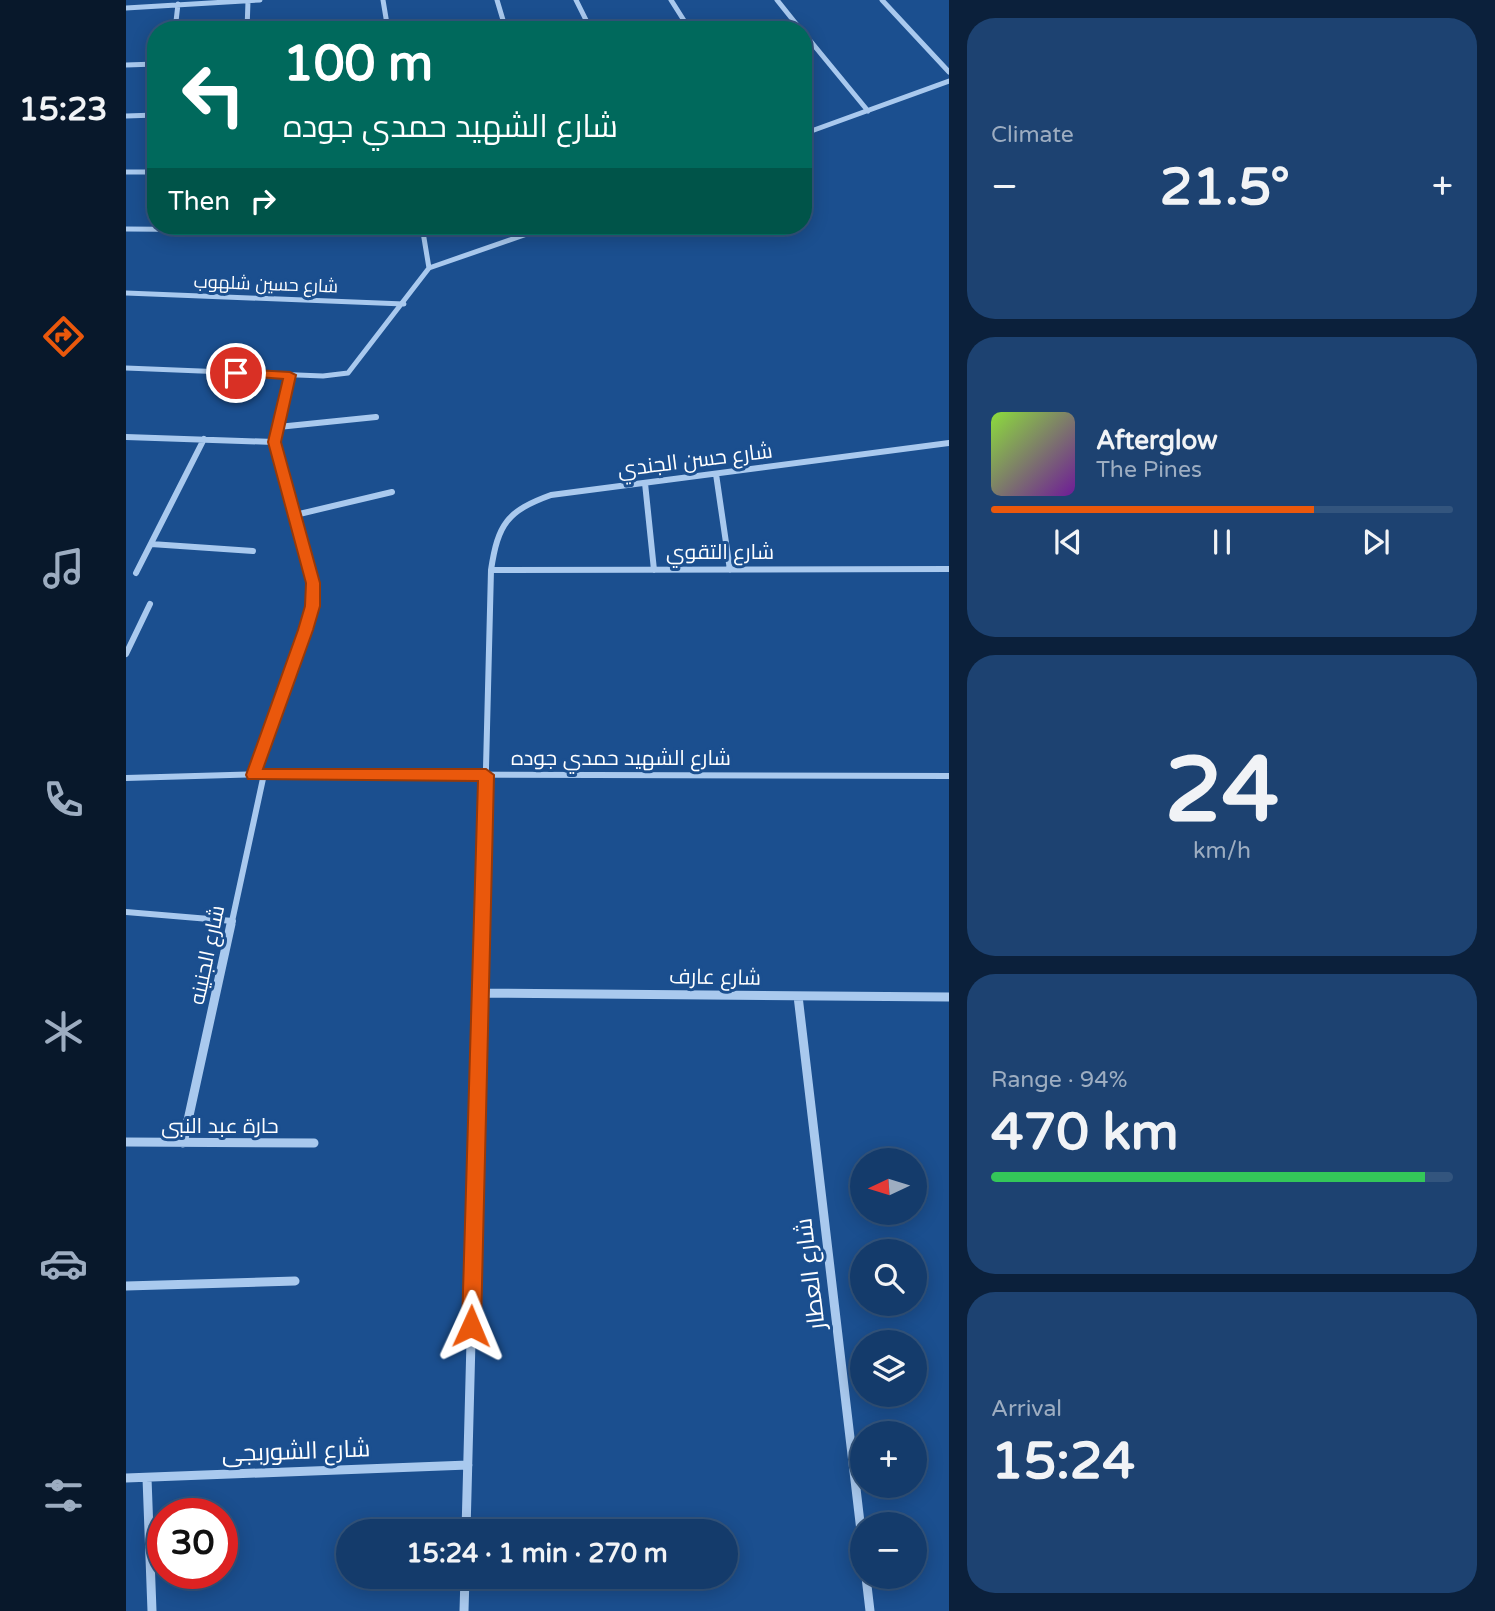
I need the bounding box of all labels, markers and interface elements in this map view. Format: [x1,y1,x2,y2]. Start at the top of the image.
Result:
text: 100 m [283,35,433,94]
icon: left [168,49,259,140]
text: 15:23 [19,91,107,129]
text: شارع الشهيد حمدي جوده [283,108,618,146]
text: Climate [991,121,1074,149]
text: 21.5° [1160,156,1290,219]
text: − [991,164,1018,210]
text: + [1432,164,1453,210]
icon: right [244,182,282,220]
text: Then [168,186,230,217]
street label: شارع حسين شلهوب [193,270,339,299]
icon: directions [39,312,88,361]
pin [206,343,266,403]
icon: arrive [217,354,255,392]
text: Afterglow [1096,425,1218,456]
street label: شارع حسن الجندي [616,439,774,485]
text: The Pines [1096,456,1202,484]
icon: previous [1049,523,1087,561]
icon: pause [1203,523,1241,561]
icon: next [1357,523,1395,561]
street label: شارع التقوي [666,540,774,568]
icon: music [39,544,88,593]
text: 24 [1165,736,1279,846]
street label: شارع الشهيد حمدي جوده [511,746,731,774]
icon: phone [39,775,88,824]
text: km/h [1193,837,1251,865]
street label: شارع الجنينه [185,903,231,1007]
street label: شارع عارف [669,964,761,992]
icon: climate [39,1007,88,1056]
text: Range · 94% [991,1066,1127,1094]
text: 470 km [991,1101,1179,1164]
street label: حارة عبد النبى [161,1114,279,1139]
north arrow [850,1148,928,1225]
map controls [850,1148,927,1589]
street label: شارع العطار [789,1216,833,1333]
icon: car [39,1239,88,1288]
button: search [850,1239,927,1316]
position arrow [434,1289,508,1363]
button: layers [850,1330,927,1407]
text: Arrival [991,1395,1062,1423]
button: + [850,1421,927,1498]
text: 15:24 [991,1430,1135,1493]
street label: شارع الشوربجى [221,1434,371,1470]
icon: filters [39,1471,88,1520]
speed limit sign: 30 [147,1498,238,1589]
button: − [850,1512,927,1589]
text: 15:24 · 1 min · 270 m [406,1538,668,1569]

